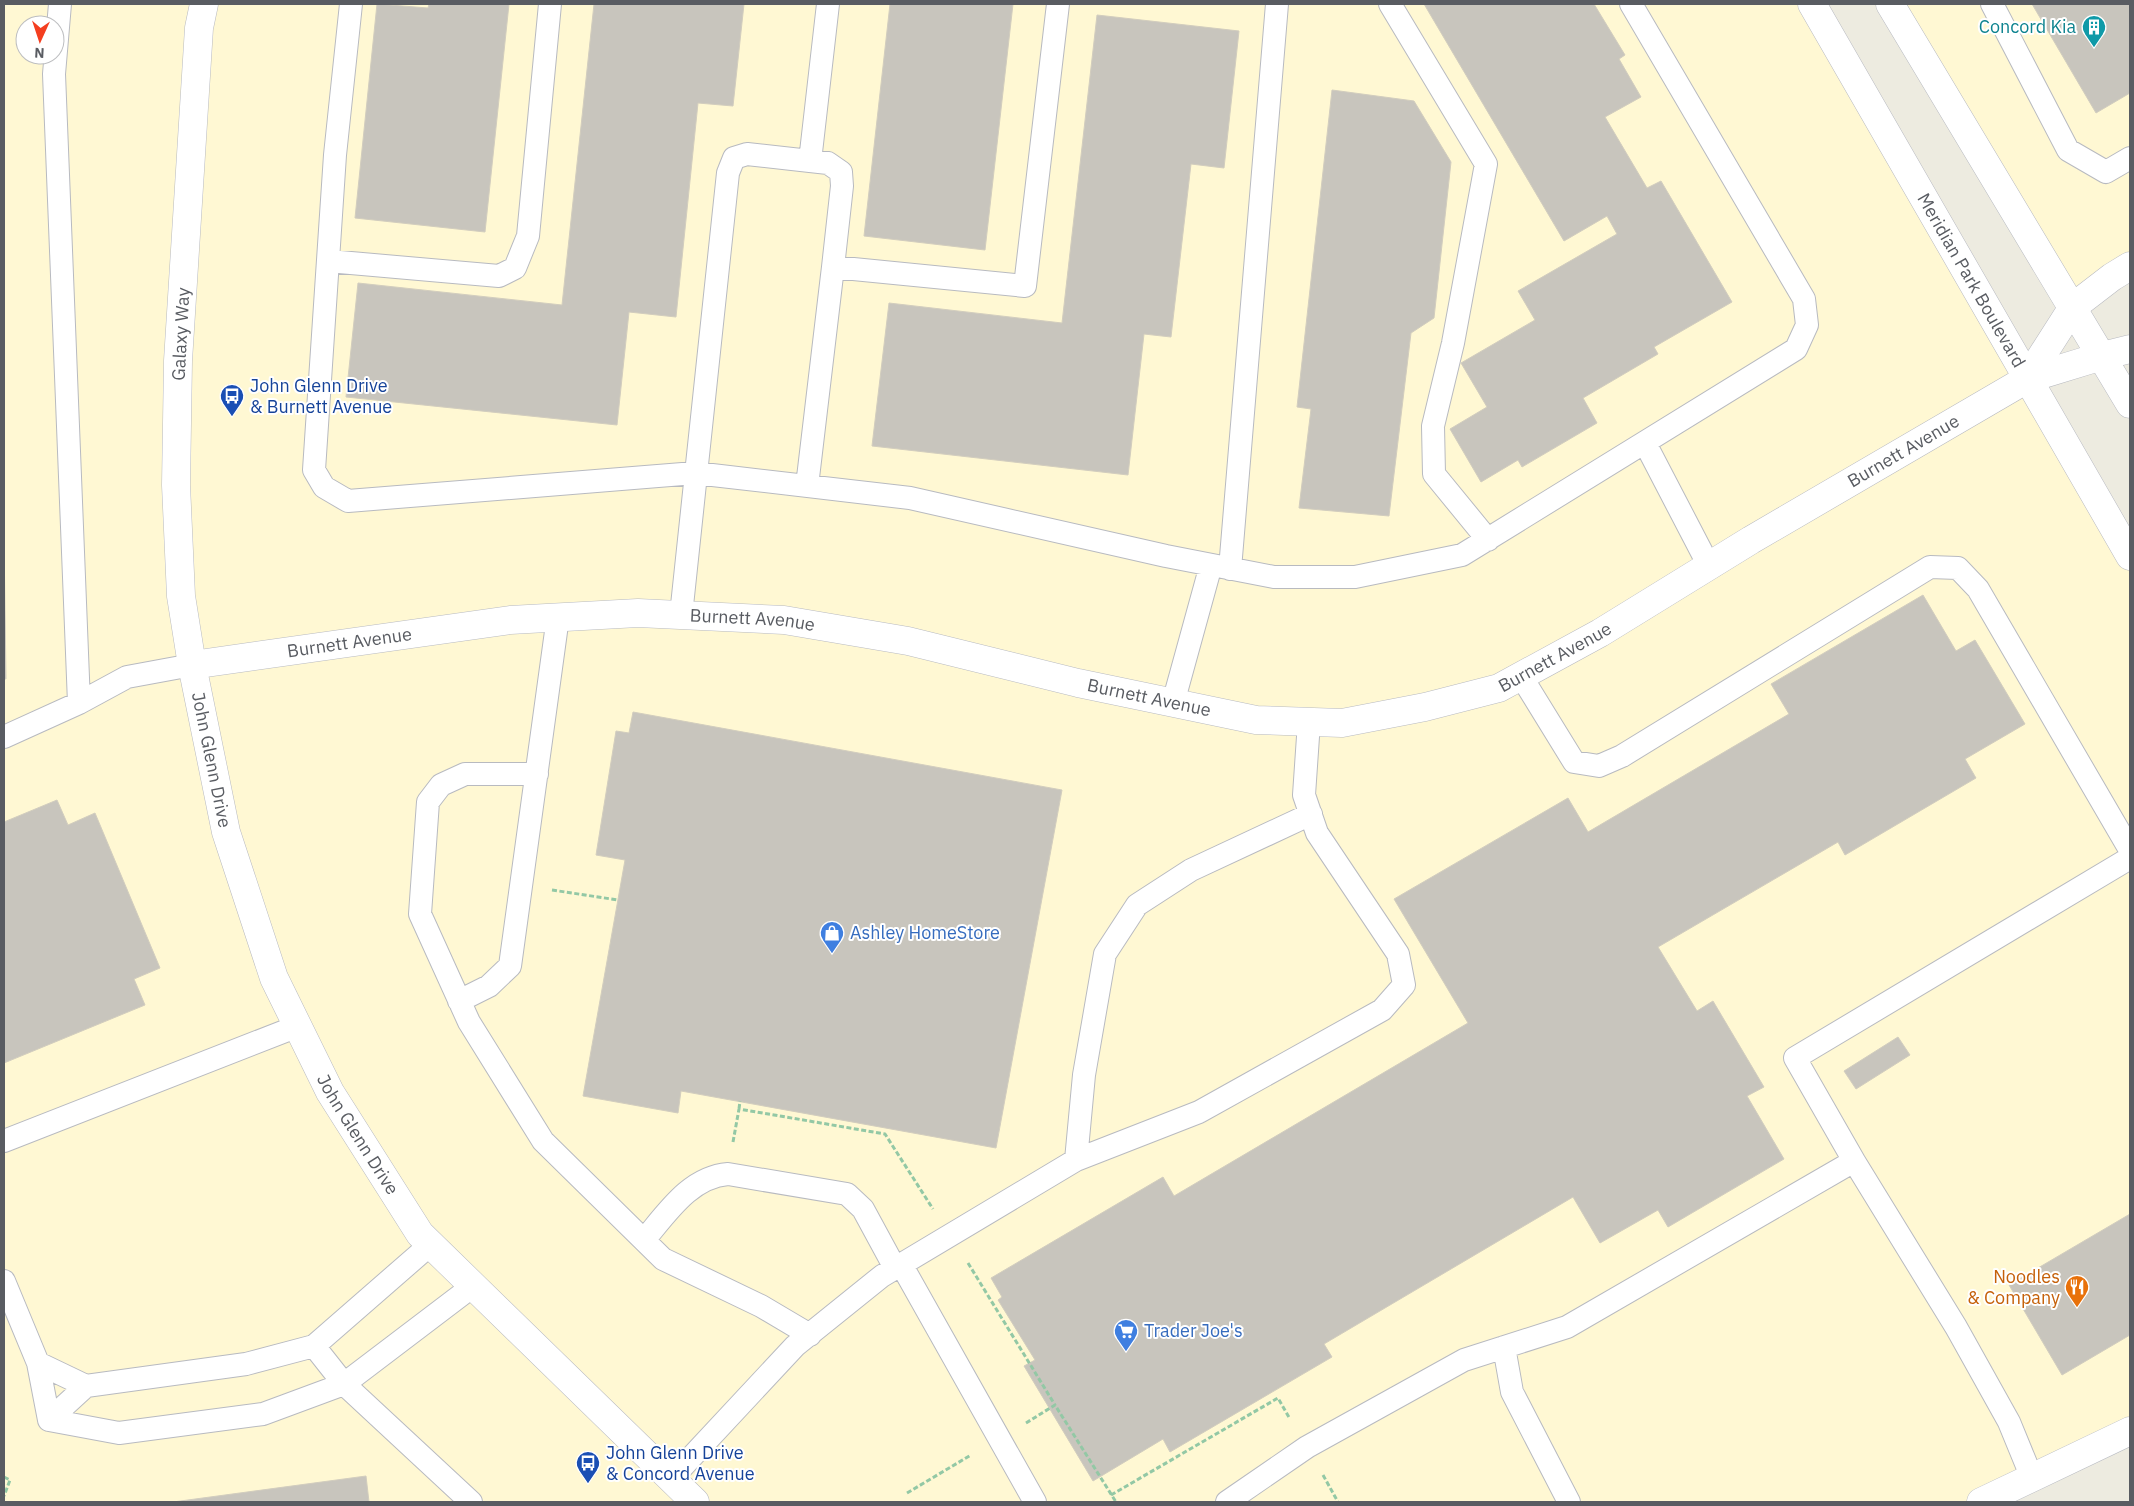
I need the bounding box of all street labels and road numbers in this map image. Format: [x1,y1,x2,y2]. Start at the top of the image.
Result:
street label: Meridian Park Boulevard [1912,189,2031,371]
street label: Galaxy Way [167,287,194,381]
street label: Burnett Avenue [1843,409,1963,492]
street label: Burnett Avenue [689,603,817,636]
street label: Burnett Avenue [1494,617,1616,697]
street label: Burnett Avenue [286,622,413,662]
street label: Burnett Avenue [1085,673,1213,721]
street label: John Glenn Drive [187,690,237,830]
street label: John Glenn Drive [312,1070,404,1199]

